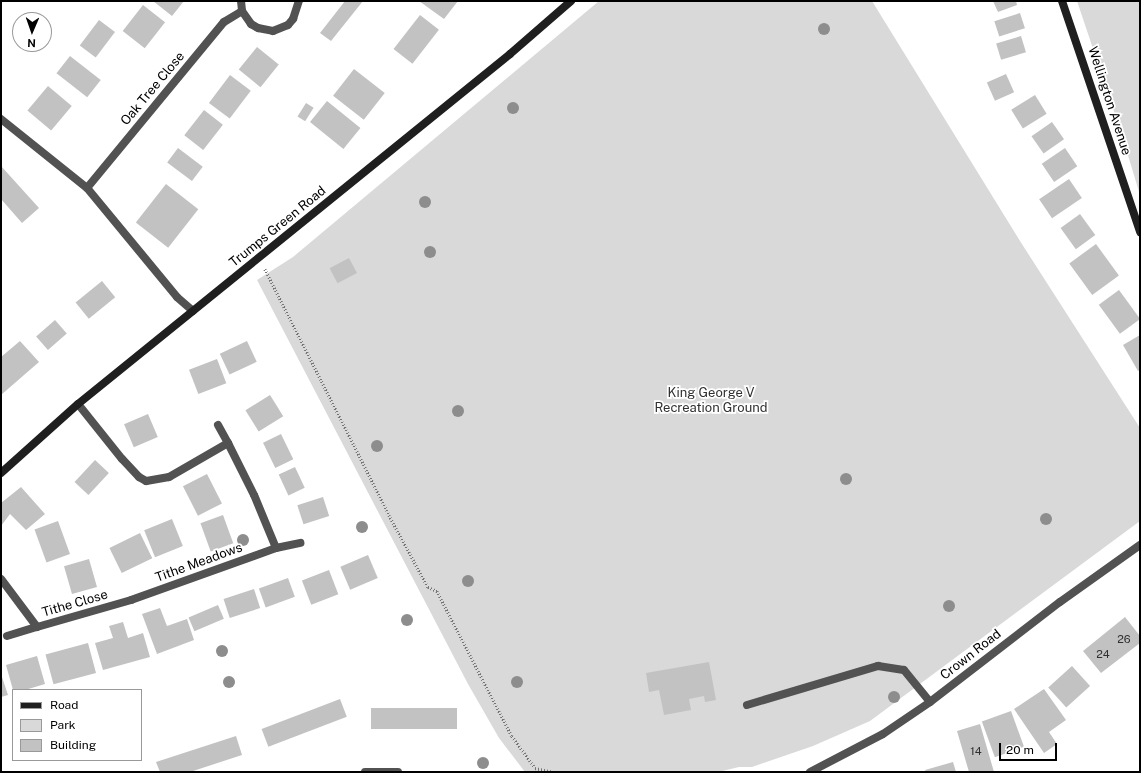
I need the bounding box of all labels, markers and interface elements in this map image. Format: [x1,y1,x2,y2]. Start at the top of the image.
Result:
north arrow [12,12,52,52]
text: N [27,37,36,49]
street label: Wellington Avenue [1084,45,1134,157]
street label: Oak Tree Close [118,49,188,129]
street label: Trumps Green Road [227,183,329,271]
park label: King George V Recreation Ground [654,386,768,417]
street label: Tithe Meadows [153,540,245,586]
street label: Tithe Close [40,587,110,621]
street label: Crown Road [938,626,1004,684]
house number: 26 [1117,632,1131,646]
house number: 24 [1096,647,1110,661]
legend [12,689,142,761]
text: Road [50,698,78,712]
text: Park [50,718,76,732]
scale bar [1001,735,1059,761]
text: Building [50,738,96,752]
text: 20 m [1006,743,1034,757]
house number: 14 [970,744,982,758]

